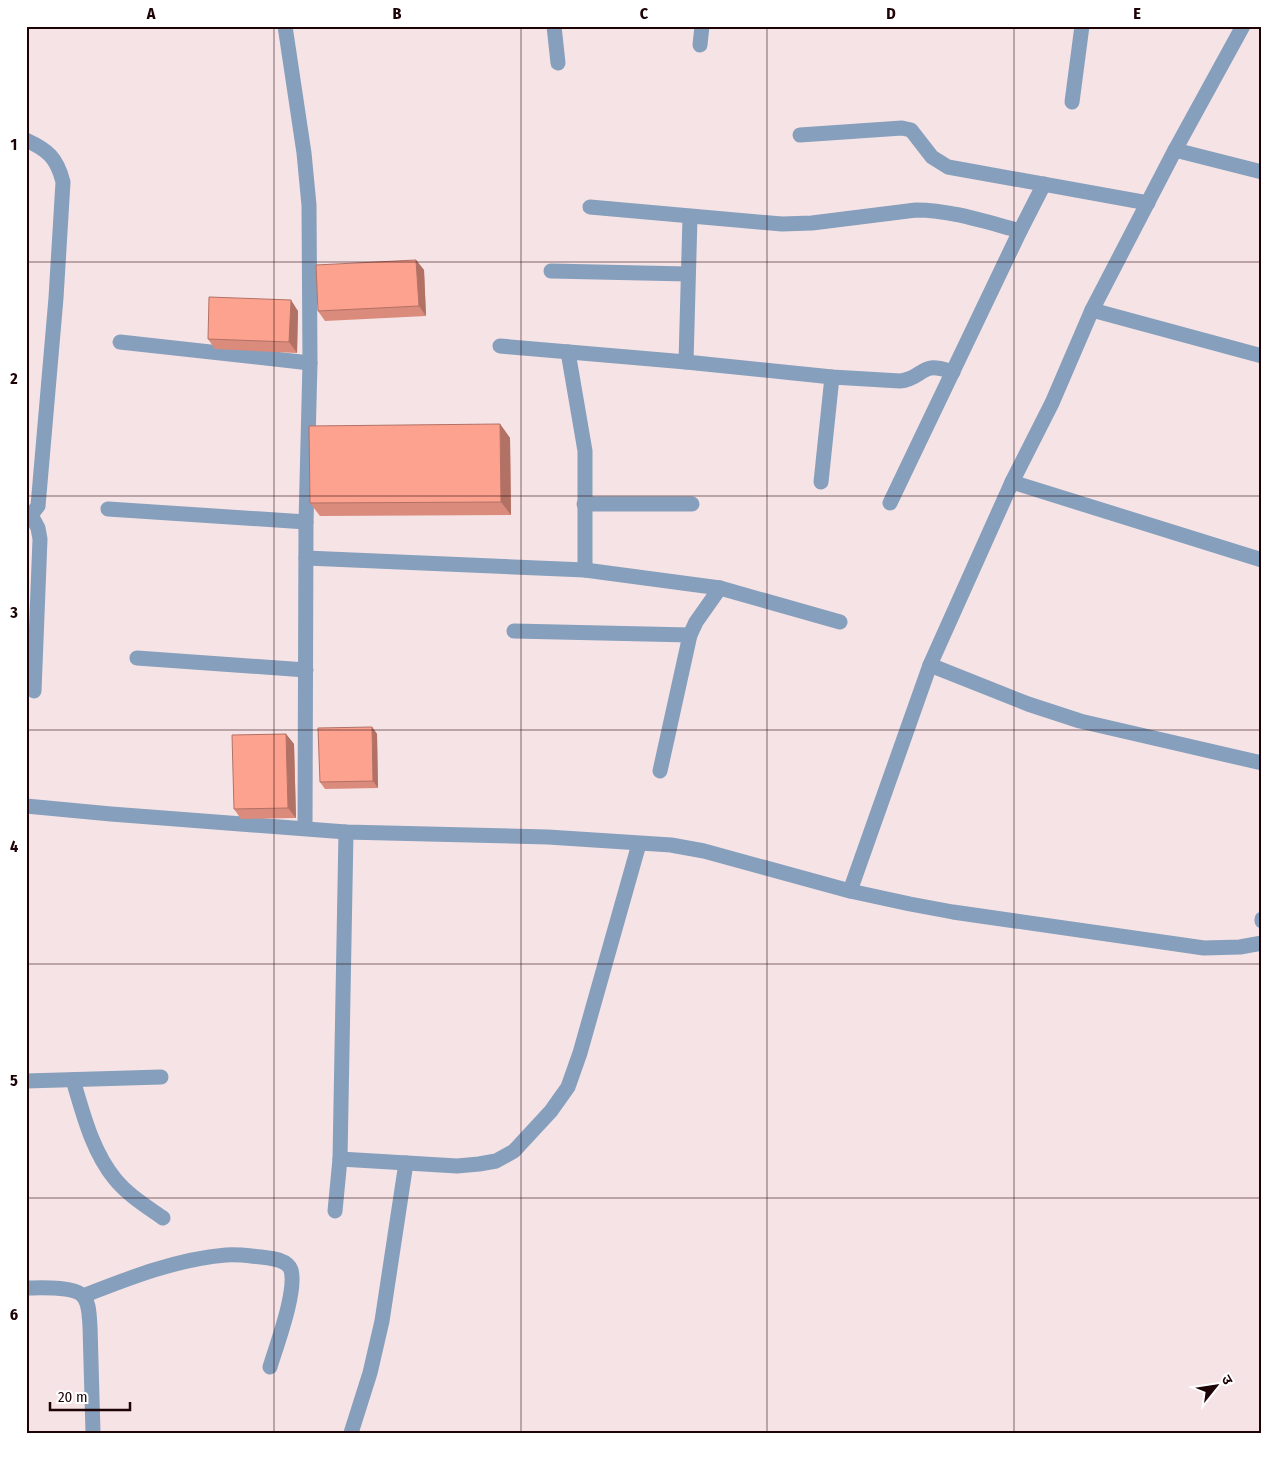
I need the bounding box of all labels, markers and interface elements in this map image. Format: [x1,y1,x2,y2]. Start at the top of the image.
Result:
text: A [146,4,156,23]
text: B [393,4,402,23]
text: C [640,4,649,23]
text: D [886,4,896,23]
text: E [1133,4,1141,23]
text: 1 [11,135,17,154]
text: 2 [9,369,18,388]
text: 3 [9,603,18,622]
text: 4 [10,837,18,856]
text: 5 [10,1071,18,1090]
text: 6 [10,1305,18,1324]
north arrow [1190,1362,1240,1412]
text: उ [1217,1372,1237,1388]
scale bar [50,1379,130,1411]
text: 20 m [58,1388,88,1406]

